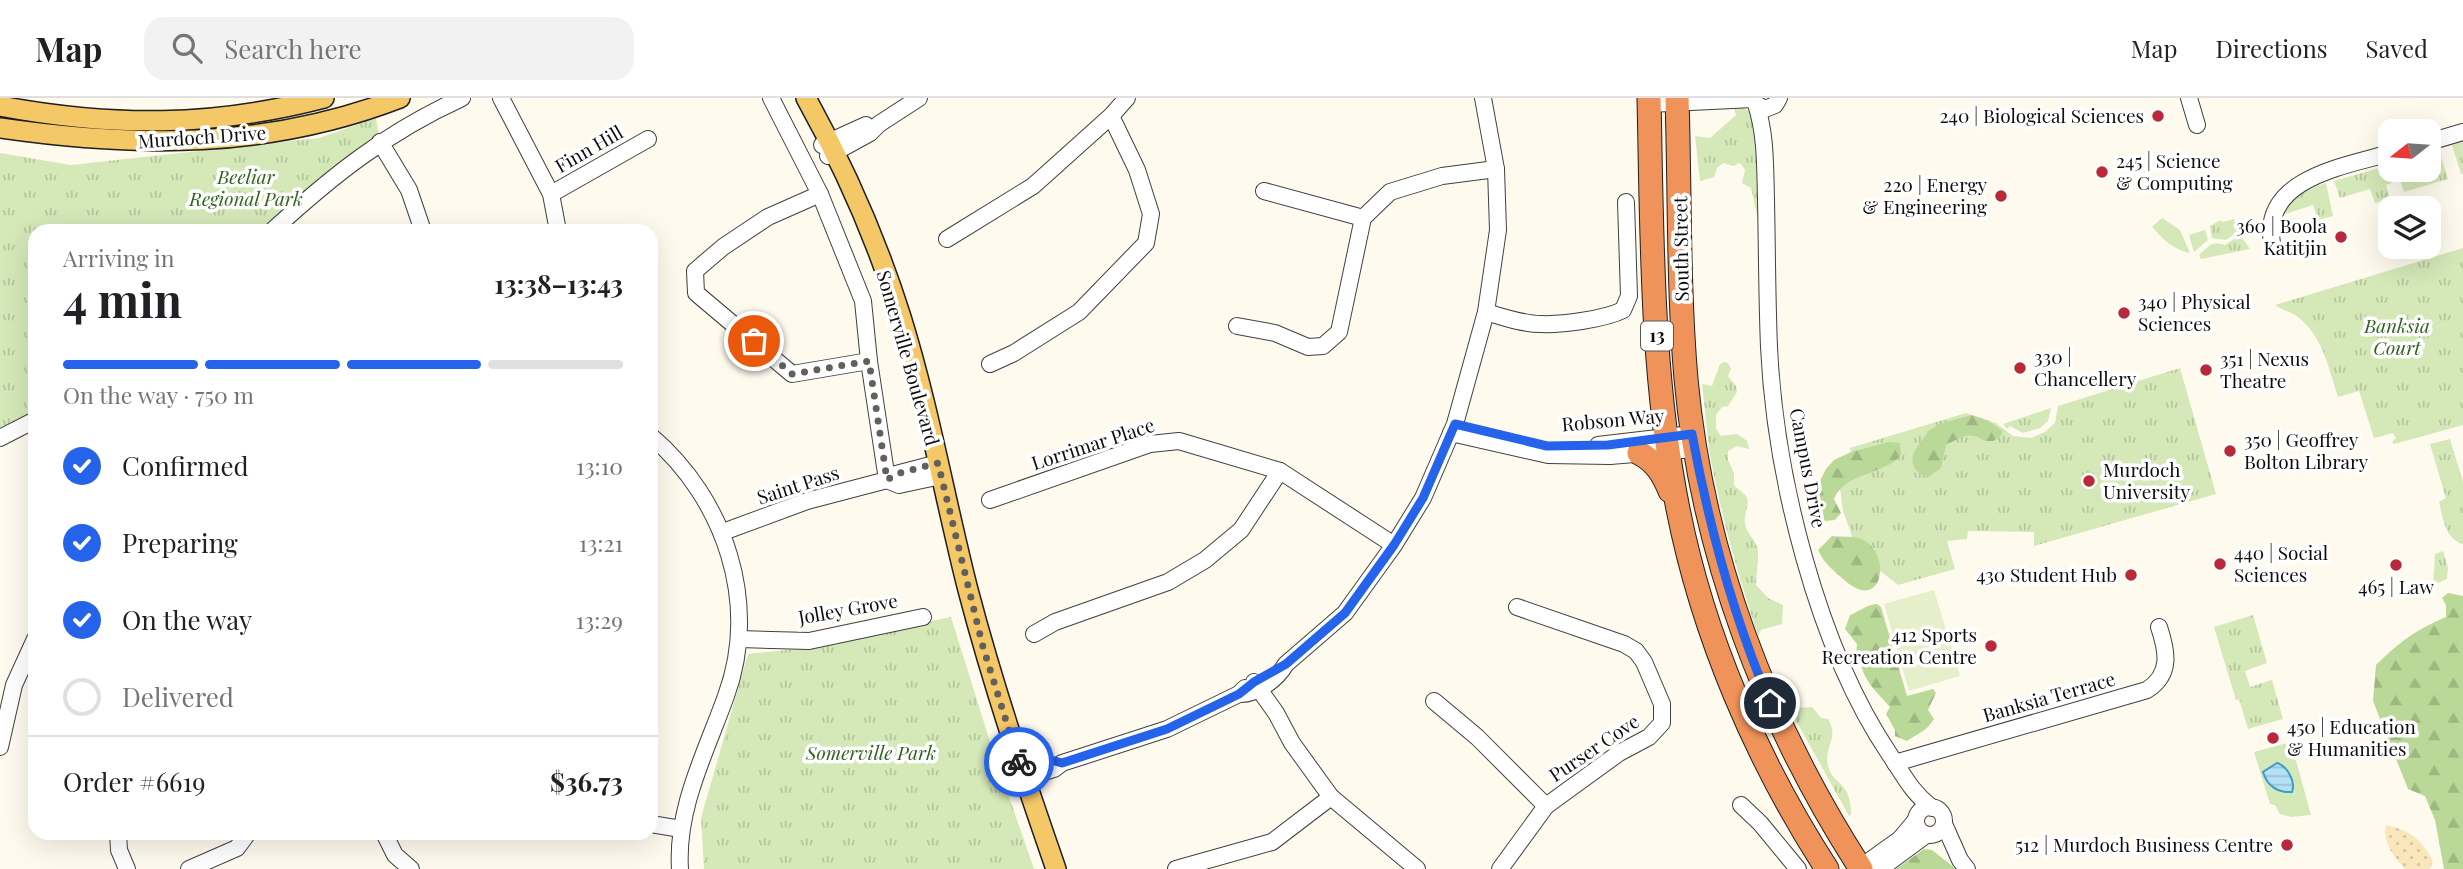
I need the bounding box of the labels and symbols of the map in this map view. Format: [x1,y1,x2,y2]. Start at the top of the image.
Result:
place label: 240 | Biological Sciences [1939,102,2144,128]
marker: 240 | Biological Sciences [2150,108,2166,124]
street label: Finn Hill [550,118,628,178]
street label: Murdoch Drive [137,119,267,153]
north arrow [2378,119,2441,182]
place label: 245 | Science & Computing [2116,147,2233,195]
park label: Beeliar Regional Park [188,163,303,211]
marker: 245 | Science & Computing [2094,164,2110,180]
place label: 220 | Energy & Engineering [1862,171,1987,219]
marker: 220 | Energy & Engineering [1993,188,2009,204]
street label: South Street [1666,196,1694,302]
place label: 360 | Boola Katitjin [2236,212,2328,260]
marker: 360 | Boola Katitjin [2333,229,2349,245]
street label: Somerville Boulevard [871,267,946,448]
place label: 340 | Physical Sciences [2138,288,2251,336]
marker: 340 | Physical Sciences [2116,305,2132,321]
pin [724,311,784,371]
park label: Banksia Court [2363,312,2430,360]
road number: 13 [1641,322,1673,350]
place label: 330 | Chancellery [2034,343,2137,391]
place label: 351 | Nexus Theatre [2220,345,2309,393]
marker: 330 | Chancellery [2012,360,2028,376]
marker: 351 | Nexus Theatre [2198,362,2214,378]
street label: Robson Way [1560,402,1666,436]
street label: Campus Drive [1785,406,1833,530]
street label: Lorrimar Place [1028,411,1158,475]
place label: 350 | Geoffrey Bolton Library [2244,426,2369,474]
marker: 350 | Geoffrey Bolton Library [2222,443,2238,459]
place label: Murdoch University [2103,456,2191,504]
street label: Saint Pass [753,459,842,510]
marker: Murdoch University [2081,473,2097,489]
place label: 440 | Social Sciences [2234,539,2329,587]
marker: 440 | Social Sciences [2212,556,2228,572]
marker: 465 | Law [2388,557,2404,573]
place label: 430 Student Hub [1976,561,2117,587]
marker: 430 Student Hub [2123,567,2139,583]
place label: 465 | Law [2358,573,2434,599]
street label: Jolley Grove [795,586,900,630]
place label: 412 Sports Recreation Centre [1821,621,1977,669]
marker: 412 Sports Recreation Centre [1983,638,1999,654]
street label: Banksia Terrace [1980,665,2118,727]
pin [1740,673,1800,733]
street label: Purser Cove [1543,707,1644,787]
place label: 450 | Education & Humanities [2287,713,2416,761]
courier [984,727,1054,797]
marker: 450 | Education & Humanities [2265,730,2281,746]
park label: Somerville Park [805,739,936,765]
place label: 512 | Murdoch Business Centre [2015,831,2273,857]
marker: 512 | Murdoch Business Centre [2279,837,2295,853]

